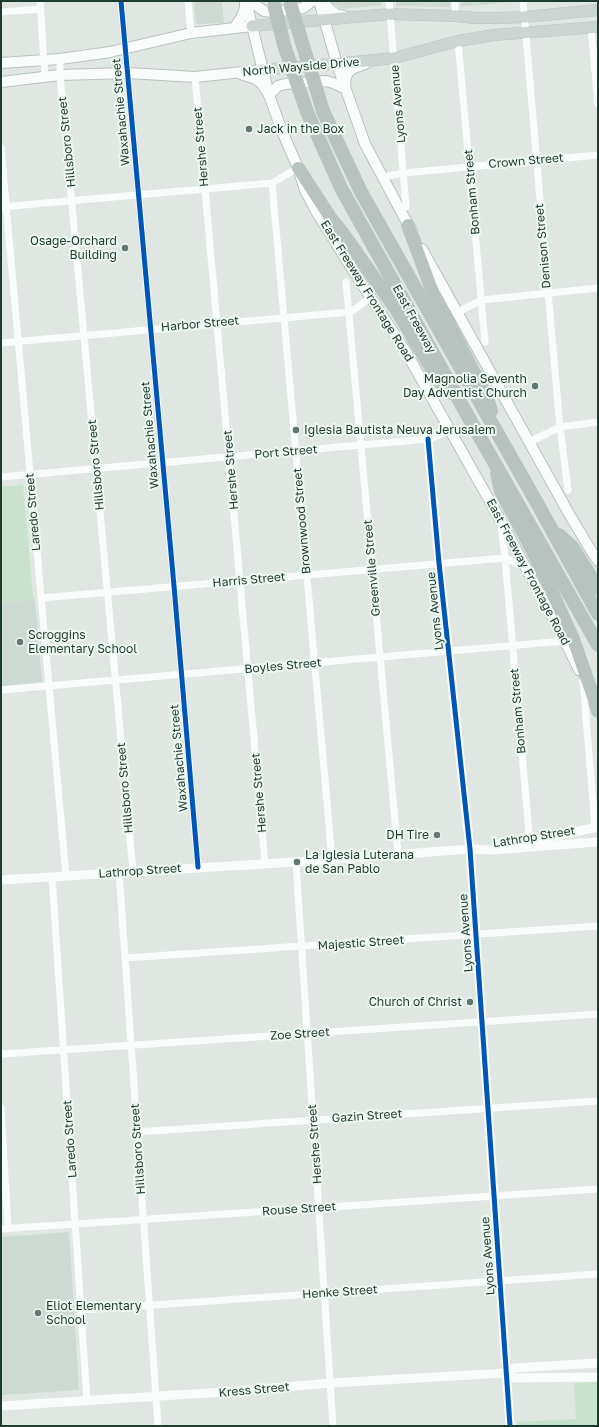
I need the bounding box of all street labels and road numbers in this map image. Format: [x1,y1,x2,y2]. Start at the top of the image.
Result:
street label: North Wayside Drive [242,55,360,79]
street label: Waxahachie Street [109,58,133,166]
street label: Lyons Avenue [387,64,409,144]
street label: Hillsboro Street [55,96,79,188]
street label: Hershe Street [190,107,212,187]
street label: Bonham Street [461,149,483,235]
street label: Crown Street [488,151,564,171]
street label: Denison Street [532,203,554,289]
street label: East Freeway Frontage Road [317,218,417,364]
street label: East Freeway [389,282,439,356]
street label: Harbor Street [160,313,240,335]
street label: Waxahachie Street [138,381,162,489]
street label: Hillsboro Street [85,419,107,511]
street label: Hershe Street [220,430,242,510]
street label: Port Street [254,442,318,462]
street label: Brownwood Street [290,467,314,575]
street label: Laredo Street [22,472,44,552]
street label: East Freeway Frontage Road [483,496,573,648]
street label: Greenville Street [361,519,383,617]
street label: Harris Street [212,570,286,590]
street label: Lyons Avenue [424,571,446,651]
street label: Boyles Street [244,655,322,677]
street label: Bonham Street [507,668,529,754]
street label: Waxahachie Street [167,704,191,812]
street label: Hillsboro Street [114,742,136,834]
street label: Hershe Street [248,753,270,833]
street label: Lathrop Street [492,823,576,851]
street label: Lathrop Street [98,861,182,881]
street label: Lyons Avenue [456,893,476,973]
street label: Majestic Street [317,933,405,953]
street label: Zoe Street [270,1025,330,1043]
street label: Laredo Street [60,1099,80,1179]
street label: Hillsboro Street [128,1103,148,1195]
street label: Hershe Street [305,1104,325,1184]
street label: Gazin Street [331,1106,403,1126]
street label: Rouse Street [261,1199,337,1219]
street label: Lyons Avenue [478,1216,498,1296]
street label: Henke Street [302,1282,378,1302]
street label: Kress Street [218,1380,290,1400]

